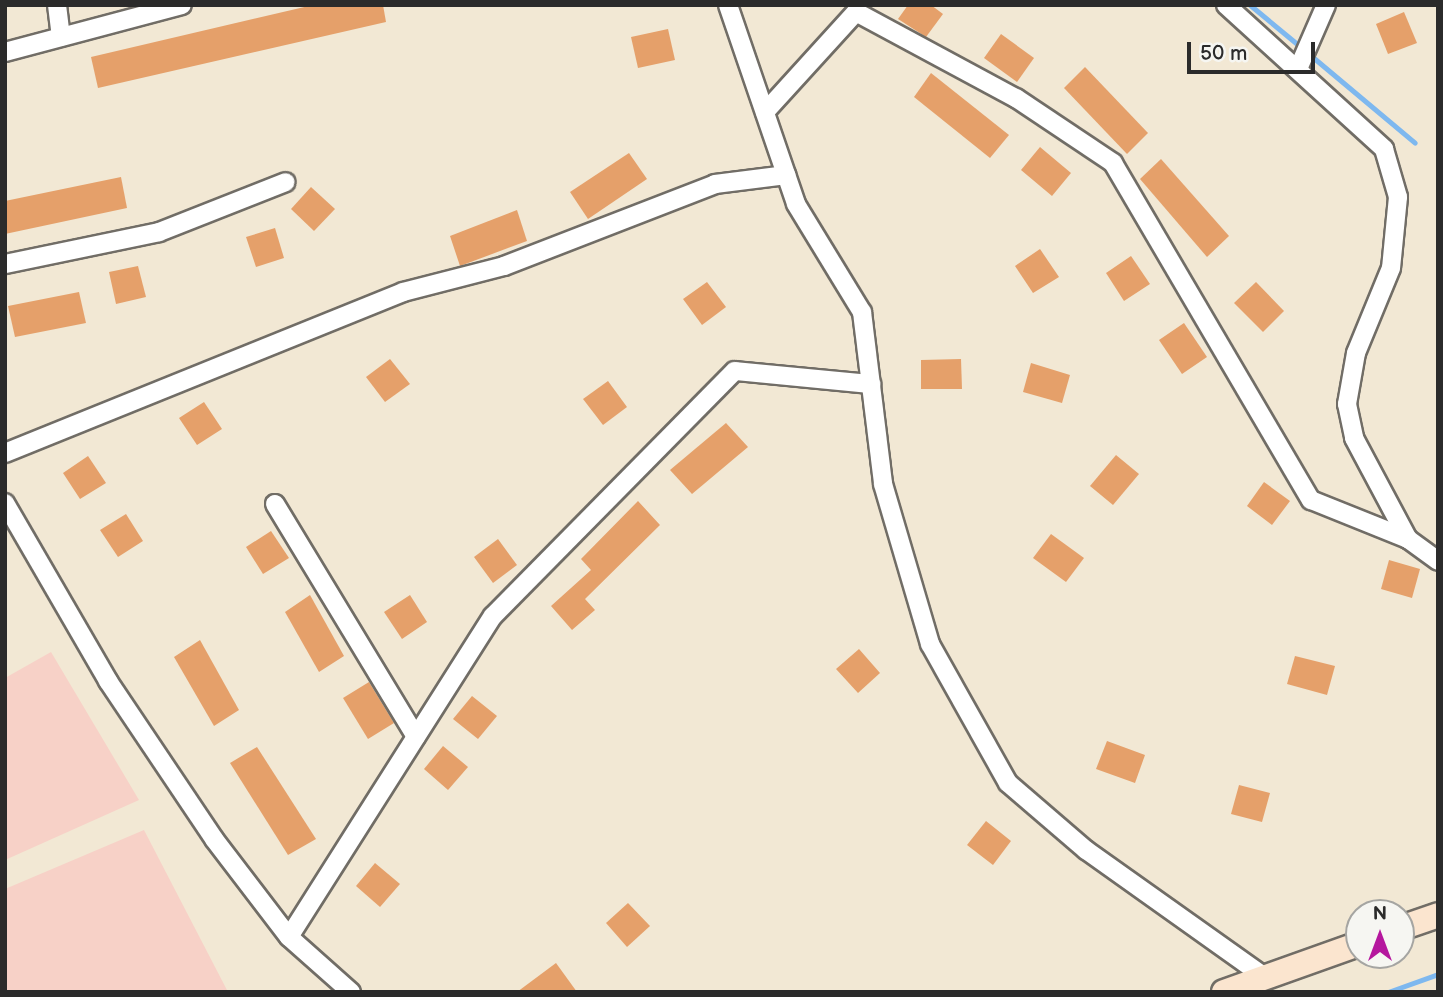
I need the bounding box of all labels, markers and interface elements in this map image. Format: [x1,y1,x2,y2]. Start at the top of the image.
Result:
scale bar [1191,28,1319,72]
text: 50 m [1200,41,1247,66]
north arrow [1345,899,1415,969]
text: N [1373,903,1387,926]

